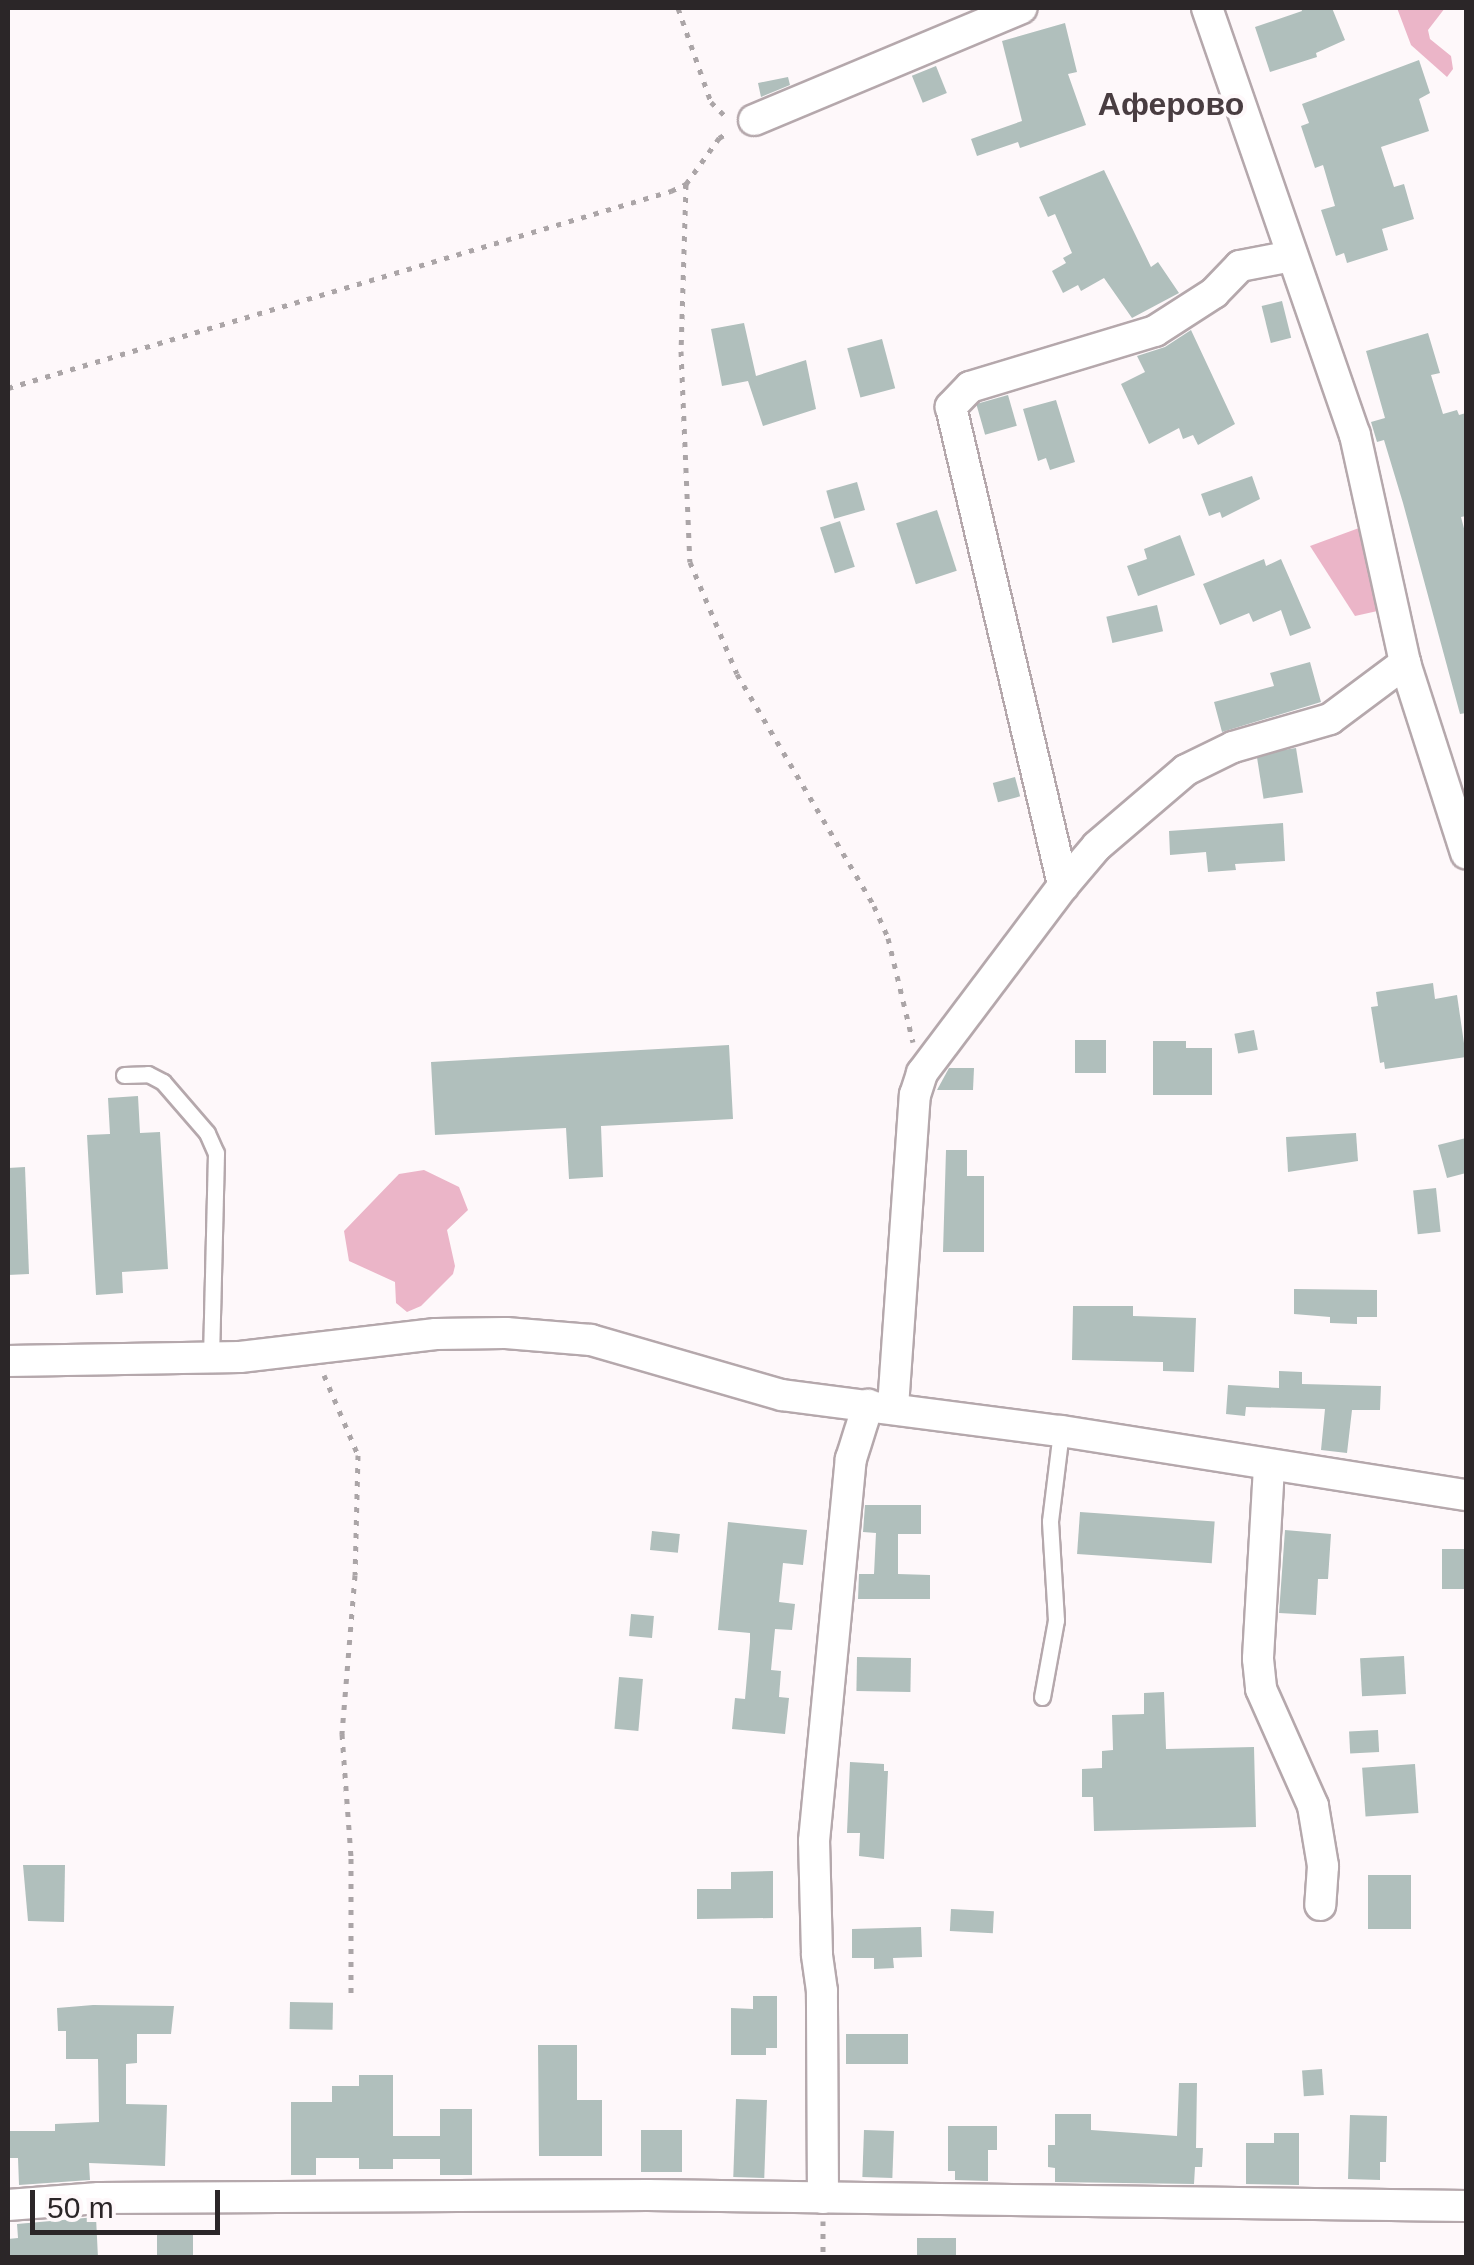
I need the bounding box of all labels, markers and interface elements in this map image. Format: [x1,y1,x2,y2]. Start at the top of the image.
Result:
district label: Аферово [1098,85,1244,123]
scale bar [35,2170,225,2232]
text: 50 m [47,2191,114,2224]

